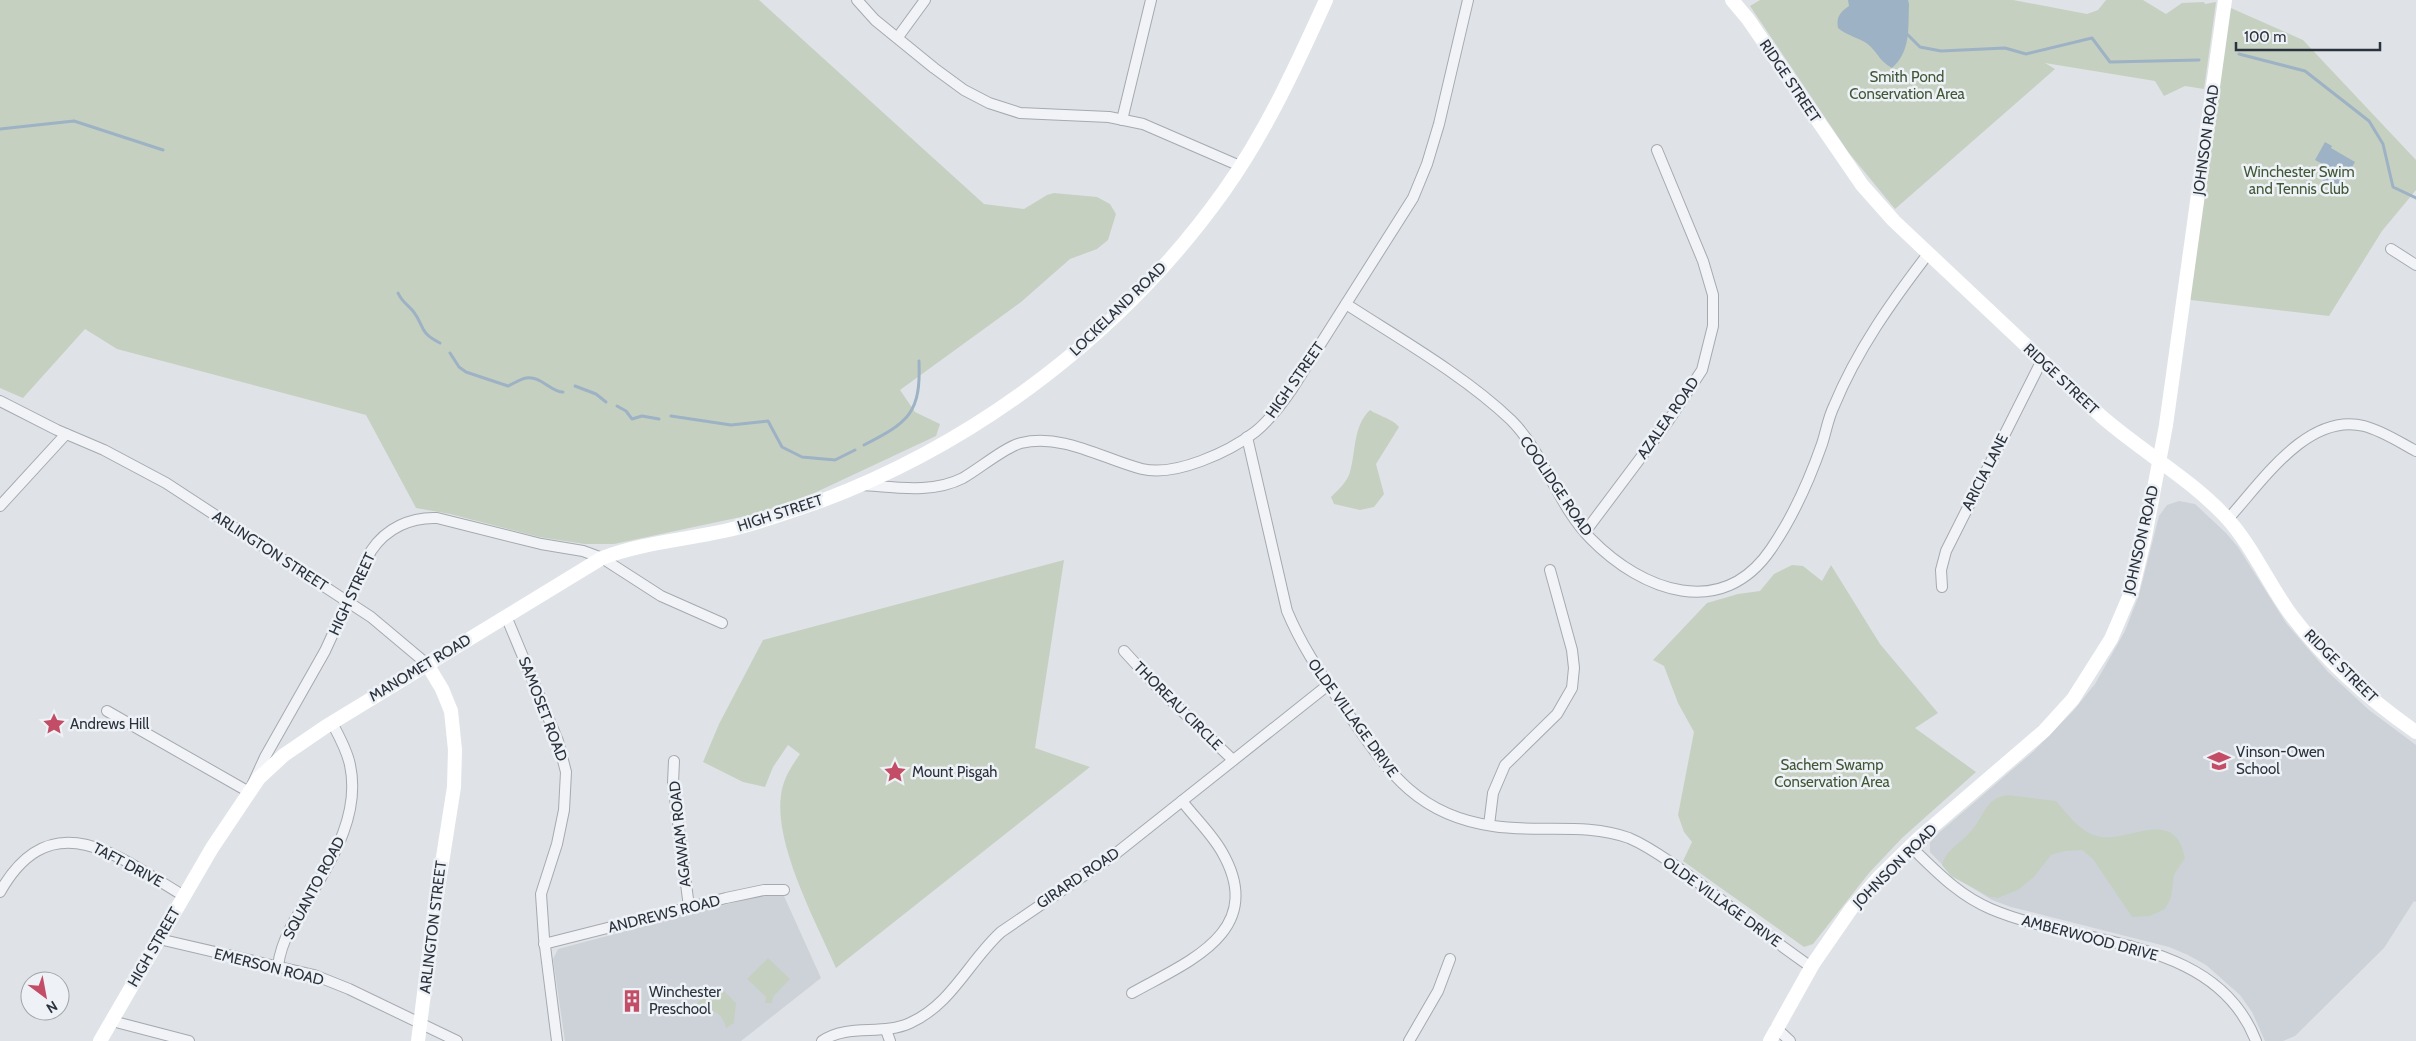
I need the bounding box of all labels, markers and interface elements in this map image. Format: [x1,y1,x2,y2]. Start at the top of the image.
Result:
scale bar [2236,20,2380,52]
text: 100 m [2244,28,2286,46]
street label: RIDGE STREET [1756,36,1824,126]
park label: Smith Pond Conservation Area [1849,68,1966,103]
street label: JOHNSON ROAD [2189,84,2223,197]
park label: Winchester Swim and Tennis Club [2243,163,2355,198]
street label: LOCKELAND ROAD [1066,258,1170,360]
street label: HIGH STREET [1262,338,1328,422]
street label: RIDGE STREET [2020,340,2102,418]
street label: AZALEA ROAD [1633,374,1703,462]
street label: ARICIA LANE [1958,431,2012,513]
street label: COOLIDGE ROAD [1516,433,1596,539]
street label: JOHNSON ROAD [2119,484,2162,597]
street label: HIGH STREET [735,491,825,535]
street label: ARLINGTON STREET [209,507,331,595]
street label: HIGH STREET [325,550,379,638]
street label: RIDGE STREET [2301,626,2381,706]
street label: MANOMET ROAD [366,630,474,706]
street label: SAMOSET ROAD [515,654,571,764]
street label: OLDE VILLAGE DRIVE [1304,655,1402,781]
street label: THOREAU CIRCLE [1130,658,1226,754]
place icon: Andrews Hill [41,711,67,737]
place label: Andrews Hill [70,715,150,733]
place label: Vinson-Owen School [2236,743,2325,778]
school or university icon: Vinson-Owen School [2206,748,2232,774]
park label: Sachem Swamp Conservation Area [1774,756,1891,791]
place icon: Mount Pisgah [882,759,908,785]
place label: Mount Pisgah [912,763,997,781]
street label: AGAWAM ROAD [665,780,695,888]
street label: JOHNSON ROAD [1849,820,1941,912]
street label: SQUANTO ROAD [279,833,349,942]
street label: TAFT DRIVE [90,839,166,891]
street label: GIRARD ROAD [1033,844,1123,912]
street label: OLDE VILLAGE DRIVE [1659,853,1785,951]
street label: ARLINGTON STREET [416,860,450,994]
street label: ANDREWS ROAD [606,891,722,937]
street label: HIGH STREET [124,904,184,990]
street label: AMBERWOOD DRIVE [2020,911,2160,965]
street label: EMERSON ROAD [212,945,326,989]
north arrow [20,971,70,1021]
place label: Winchester Preschool [649,983,721,1018]
building icon: Winchester Preschool [619,988,645,1014]
text: N [43,997,61,1017]

